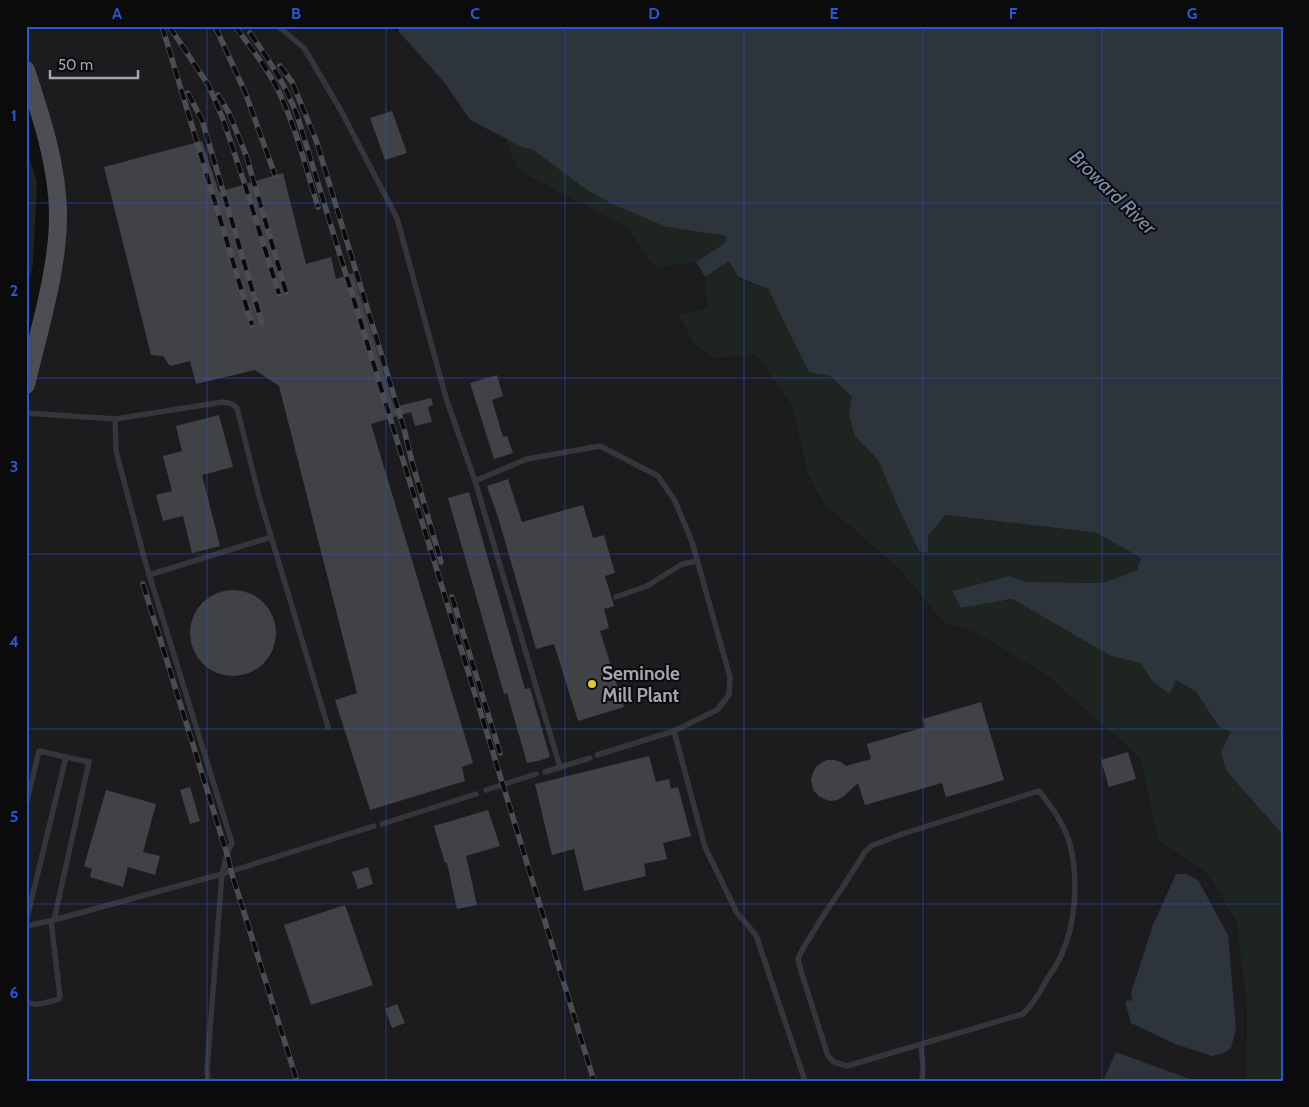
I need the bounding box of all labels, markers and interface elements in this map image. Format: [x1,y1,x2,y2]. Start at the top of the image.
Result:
text: A [112,4,122,23]
text: B [291,4,301,23]
text: C [470,4,480,23]
text: D [648,4,660,23]
text: E [829,4,839,23]
text: F [1009,4,1018,23]
text: G [1187,4,1197,23]
scale bar [50,48,138,80]
text: 50 m [58,56,93,74]
text: 1 [11,106,17,125]
water label: Broward River [1065,145,1162,240]
text: 2 [10,281,18,300]
text: 3 [10,457,18,476]
text: 4 [9,632,19,651]
place label: Seminole Mill Plant [602,662,680,707]
marker: Seminole Mill Plant [586,678,598,690]
text: 5 [10,807,18,826]
text: 6 [10,983,19,1002]

